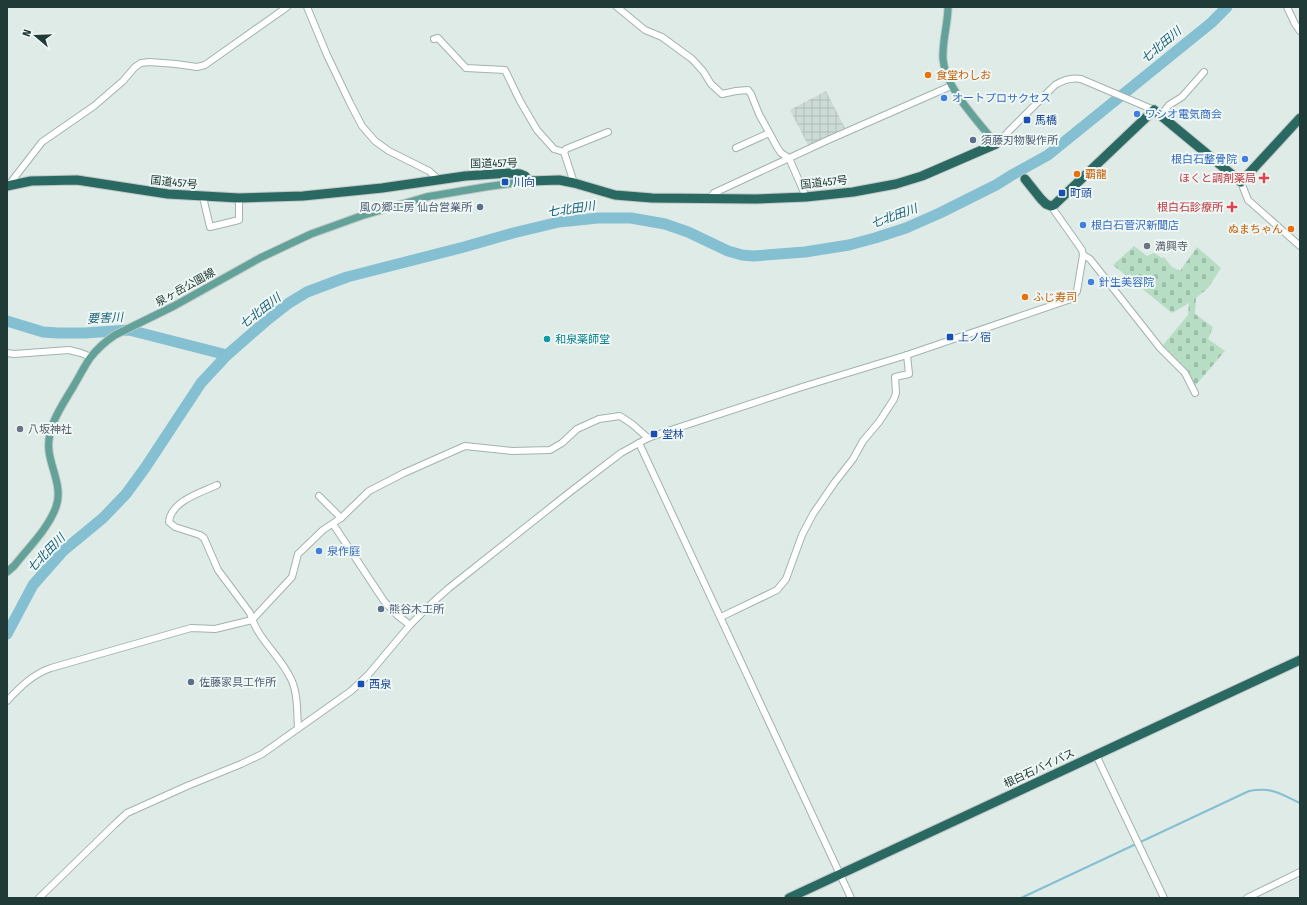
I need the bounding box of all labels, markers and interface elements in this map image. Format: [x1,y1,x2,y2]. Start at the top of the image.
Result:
north arrow [16,16,56,56]
water label: 七北田川 [1138,23,1185,66]
text: N [20,28,34,38]
place label: 食堂わしお [936,69,991,82]
marker: 食堂わしお [923,70,933,80]
place label: オートプロサクセス [952,92,1051,105]
marker: オートプロサクセス [939,93,949,103]
place label: ワシオ電気商会 [1145,108,1222,121]
marker: ワシオ電気商会 [1132,109,1142,119]
place label: 馬橋 [1035,114,1057,127]
marker: 馬橋 [1022,115,1032,125]
place label: 須藤刃物製作所 [981,134,1059,147]
marker: 須藤刃物製作所 [968,135,978,145]
place label: 根白石整骨院 [1171,153,1237,166]
marker: 根白石整骨院 [1240,154,1250,164]
street label: 国道457号 [470,157,518,170]
place label: 覇龍 [1085,168,1107,181]
marker: 覇龍 [1072,169,1082,179]
place label: ほくと調剤薬局 [1179,172,1256,185]
marker: ほくと調剤薬局 [1259,173,1269,183]
street label: 国道457号 [150,174,198,191]
street label: 国道457号 [800,174,848,191]
place label: 川向 [513,176,535,189]
marker: 川向 [500,177,510,187]
place label: 町頭 [1070,187,1092,200]
marker: 町頭 [1057,188,1067,198]
water label: 七北田川 [546,198,598,219]
place label: 風の郷工房 仙台営業所 [359,201,473,214]
water label: 七北田川 [869,201,921,231]
place label: 根白石診療所 [1157,201,1224,214]
marker: 根白石診療所 [1226,201,1238,213]
marker: 風の郷工房 仙台営業所 [475,202,485,212]
place label: 根白石菅沢新聞店 [1091,219,1179,232]
marker: 根白石菅沢新聞店 [1078,220,1088,230]
place label: ぬまちゃん [1228,223,1283,236]
marker: ぬまちゃん [1286,224,1296,234]
place label: 満興寺 [1155,240,1188,253]
marker: 満興寺 [1142,241,1152,251]
street label: 泉ヶ岳公園線 [153,266,217,309]
place label: 針生美容院 [1099,276,1154,289]
marker: 針生美容院 [1086,277,1096,287]
water label: 七北田川 [237,289,285,331]
place label: ふじ寿司 [1033,291,1077,304]
marker: ふじ寿司 [1020,292,1030,302]
water label: 要害川 [87,310,125,326]
place label: 上ノ宿 [958,331,991,344]
marker: 上ノ宿 [945,332,955,342]
place label: 和泉薬師堂 [555,333,610,346]
marker: 和泉薬師堂 [542,334,552,344]
place label: 八坂神社 [28,423,72,436]
marker: 八坂神社 [15,424,25,434]
place label: 堂林 [662,428,684,441]
marker: 堂林 [649,429,659,439]
water label: 七北田川 [24,529,69,575]
place label: 泉作庭 [327,545,360,558]
marker: 泉作庭 [314,546,324,556]
place label: 熊谷木工所 [389,603,445,616]
marker: 熊谷木工所 [376,604,386,614]
place label: 佐藤家具工作所 [199,676,277,689]
marker: 佐藤家具工作所 [186,677,196,687]
place label: 西泉 [369,678,392,691]
marker: 西泉 [356,679,366,689]
street label: 根白石バイパス [1002,746,1077,791]

